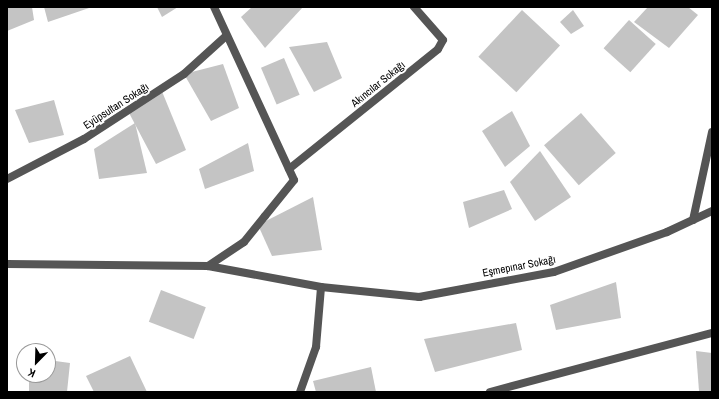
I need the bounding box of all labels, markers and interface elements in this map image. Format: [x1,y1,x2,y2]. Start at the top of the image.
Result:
street label: Akıncılar Sokağı [348,58,408,110]
street label: Eyüpsultan Sokağı [81,80,151,132]
street label: Eşmepınar Sokağı [481,252,557,280]
north arrow [16,343,56,383]
text: K [26,365,37,381]

